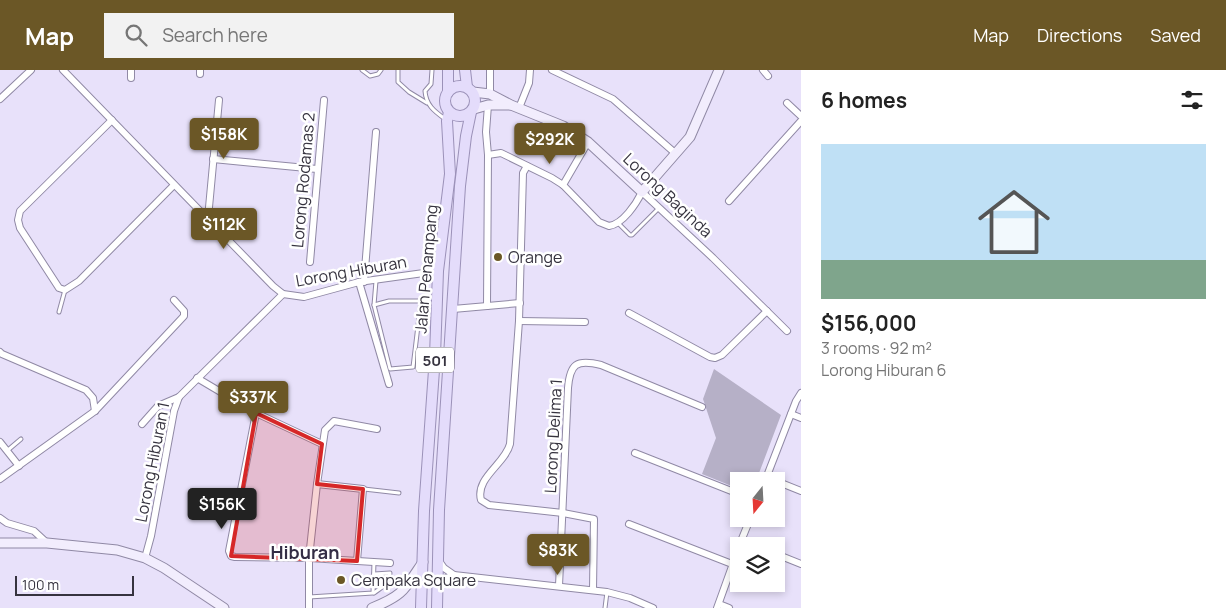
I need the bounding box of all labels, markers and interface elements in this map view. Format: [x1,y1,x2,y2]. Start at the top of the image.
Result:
search box [104,13,454,58]
text: Map [25,19,74,52]
icon: search [122,21,150,49]
text: Search here [162,22,268,48]
text: Map [973,23,1009,47]
text: Directions [1037,23,1122,47]
text: Saved [1150,23,1201,47]
text: 6 homes [821,86,907,114]
icon: filters [1178,86,1206,114]
street label: Lorong Rodamas 2 [286,111,320,249]
pin: $158K [189,118,259,160]
pin: $292K [515,122,585,165]
text: $158K [201,123,247,145]
text: $292K [525,128,575,150]
street label: Lorong Baginda [619,148,717,242]
icon: home [969,177,1059,267]
street label: Jalan Penampang [409,203,443,335]
pin: $112K [189,208,259,250]
text: $112K [202,213,246,235]
place label: Orange [508,246,562,268]
street label: Lorong Hiburan [294,250,408,292]
marker: Orange [492,251,504,263]
text: $156,000 [821,309,917,337]
text: 3 rooms · 92 m² [821,337,932,359]
road number: 501 [416,348,454,372]
text: Lorong Hiburan 6 [821,359,947,381]
street label: Lorong Delima 1 [539,378,567,494]
pin: $337K [218,380,288,423]
text: $337K [229,386,277,408]
street label: Lorong Hiburan 1 [130,400,174,524]
north arrow [730,472,785,528]
map controls [730,472,785,592]
pin: $156K [187,488,257,530]
text: $156K [199,493,245,515]
pin: $83K [528,534,588,576]
button: layers [730,537,785,592]
text: $83K [538,539,578,561]
district label: Hiburan [271,540,339,564]
place label: Cempaka Square [351,569,476,591]
scale bar [15,573,134,596]
marker: Cempaka Square [335,574,347,586]
text: 100 m [22,575,59,594]

